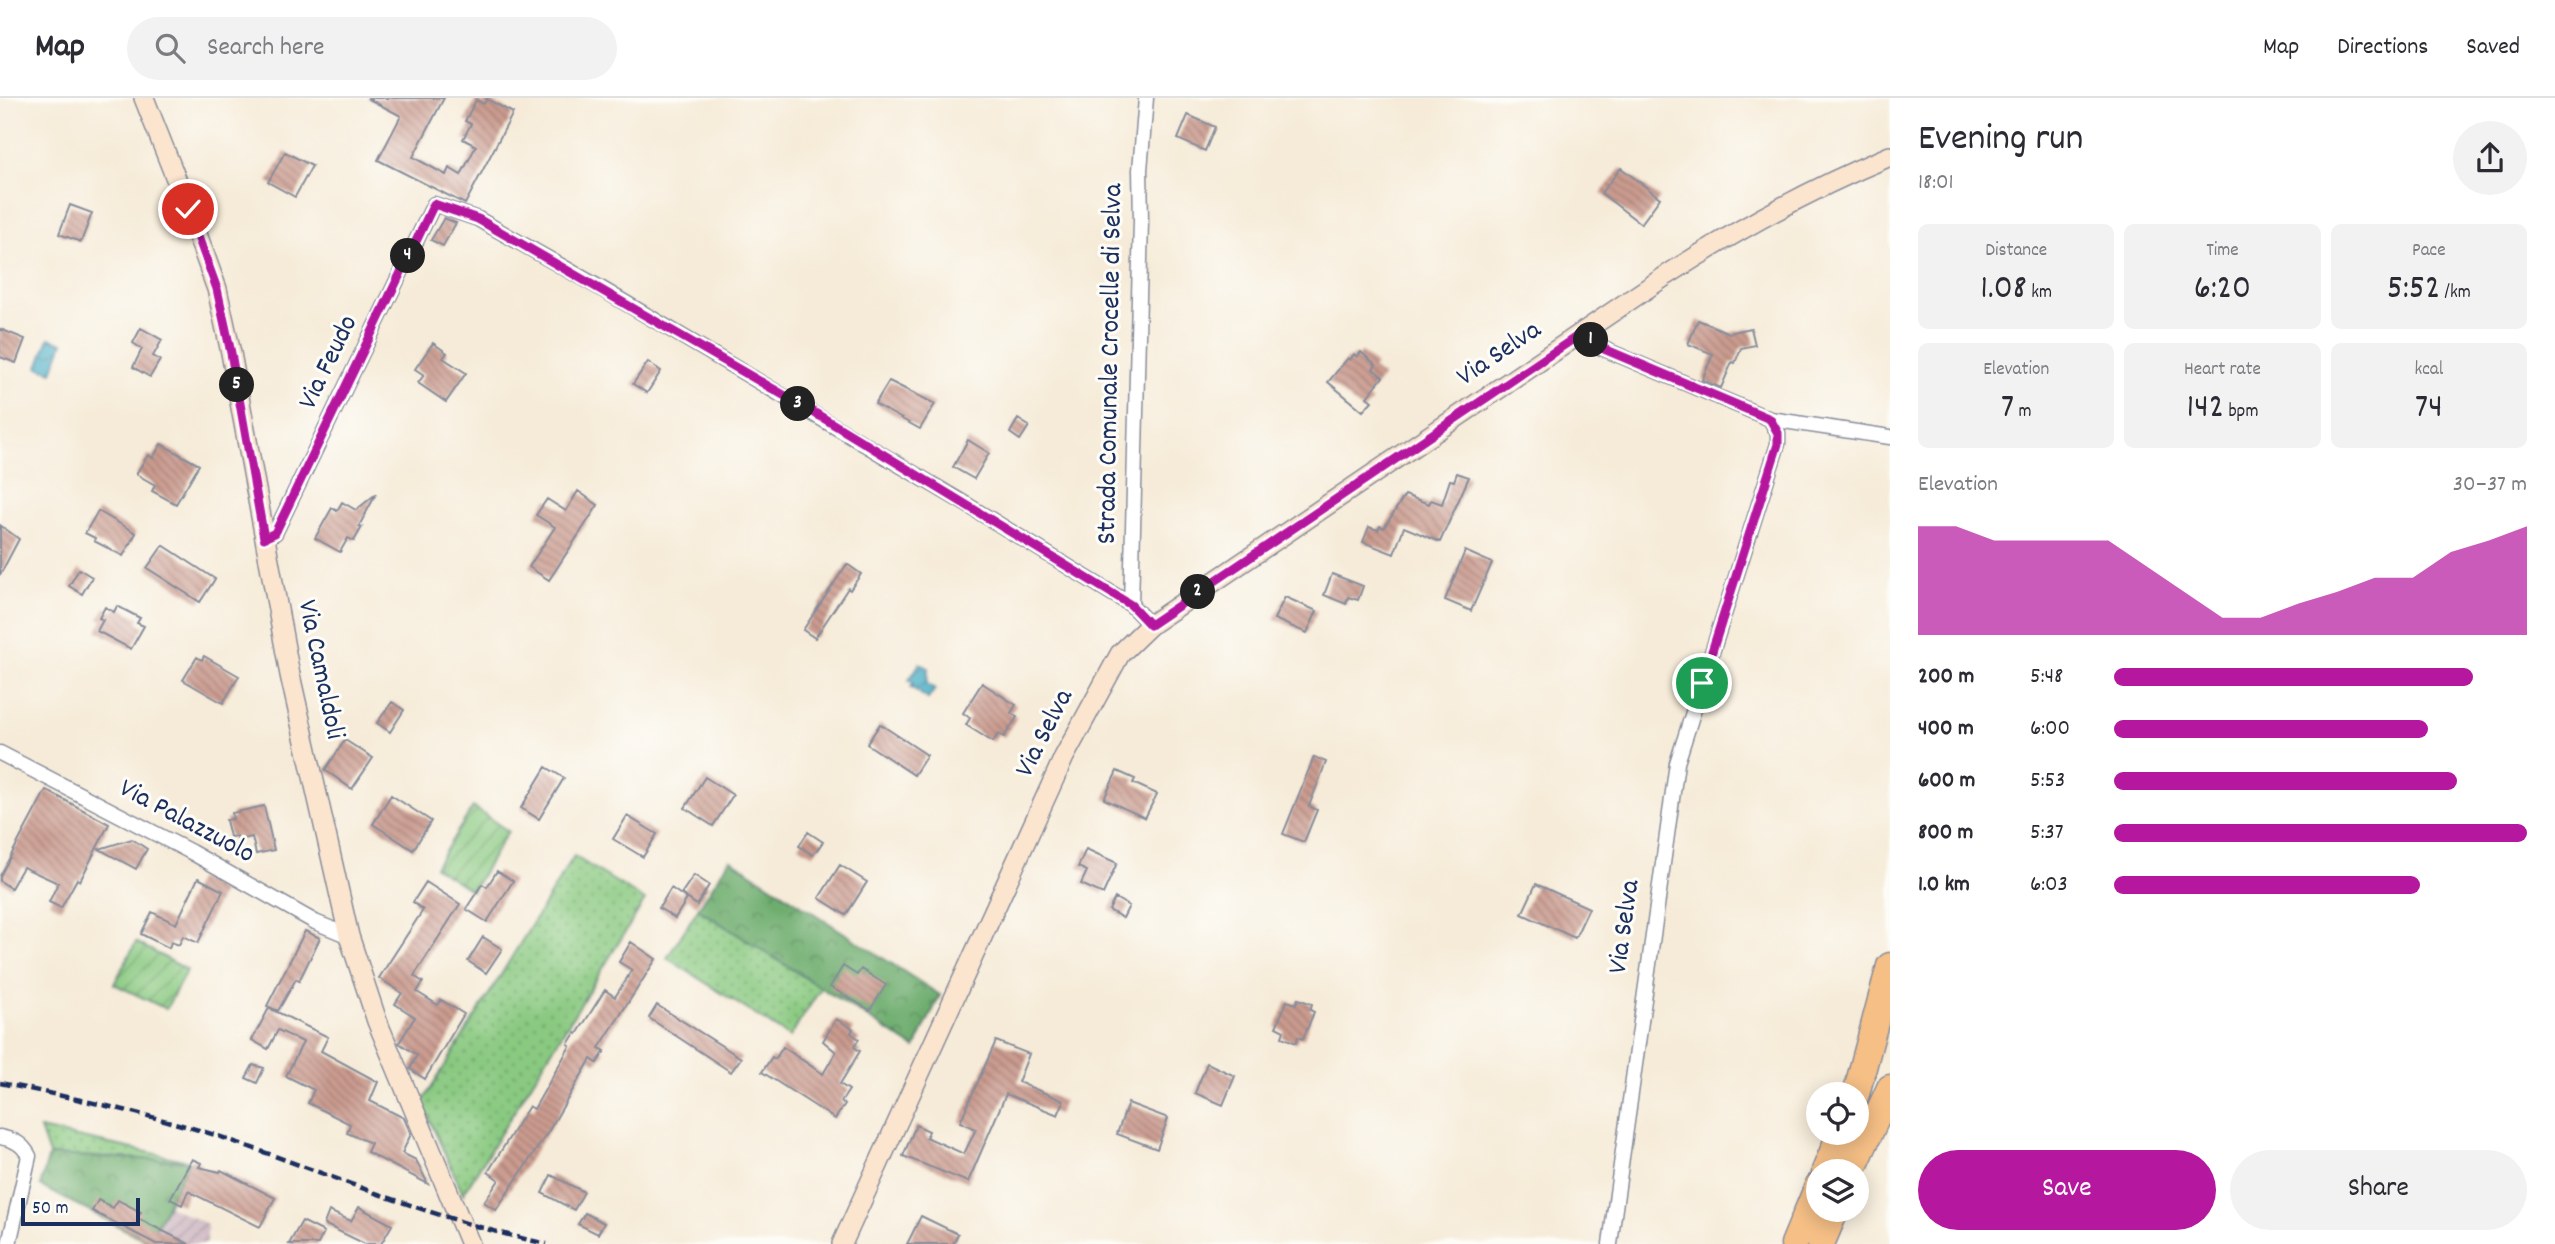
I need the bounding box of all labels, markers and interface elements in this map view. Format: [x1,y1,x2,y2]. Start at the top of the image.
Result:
search box [127,17,617,80]
text: Map [35,25,85,72]
icon: search [151,29,189,67]
text: Search here [207,30,325,67]
text: Map [2263,31,2299,65]
text: Directions [2337,31,2428,65]
text: Saved [2466,31,2520,65]
text: Evening run [1918,113,2083,168]
button: share [2453,121,2527,195]
text: 18:01 [1918,167,1954,200]
pin [158,179,218,239]
street label: Strada Comunale Crocelle di Selva [1089,182,1135,545]
icon: check [169,190,207,228]
pin: 4 [390,238,426,274]
text: Distance [1985,238,2047,265]
text: Time [2206,238,2239,265]
text: Pace [2412,238,2446,265]
text: 4 [404,242,411,269]
text: 1.08 [1980,265,2027,315]
text: 6:20 [2194,265,2251,315]
text: 5:52 [2387,265,2440,315]
text: km [2027,280,2052,307]
text: /km [2440,280,2471,307]
street label: Via Feudo [290,309,370,417]
street label: Via Selva [1450,312,1551,398]
pin: 1 [1574,322,1608,358]
text: 1 [1588,326,1593,353]
text: Elevation [1983,357,2049,384]
text: Heart rate [2184,357,2261,384]
text: kcal [2414,357,2443,384]
pin: 5 [219,368,254,402]
text: 5 [232,371,241,398]
text: 7 [2001,384,2014,434]
text: 142 [2187,384,2224,434]
text: 74 [2415,384,2443,434]
pin: 3 [780,386,816,422]
text: 3 [793,390,802,417]
text: m [2014,399,2032,426]
text: bpm [2224,399,2258,426]
text: Elevation [1918,469,1998,502]
text: 30–37 m [2453,469,2527,502]
pin: 2 [1180,574,1216,610]
text: 2 [1193,578,1202,605]
street label: Via Camaldoli [285,597,353,743]
pin [1672,653,1732,713]
text: 200 m [1918,661,1974,694]
text: 5:48 [2030,661,2063,694]
icon: arrive [1683,664,1721,702]
street label: Via Selva [1007,682,1086,785]
text: 400 m [1918,713,1974,746]
text: 6:00 [2030,713,2070,746]
text: 600 m [1918,765,1975,798]
text: 5:53 [2030,765,2065,798]
street label: Via Palazzuolo [111,770,261,876]
text: 800 m [1918,817,1973,850]
text: 5:37 [2030,817,2064,850]
text: 1.0 km [1918,869,1970,902]
text: 6:03 [2030,869,2068,902]
street label: Via Selva [1600,877,1652,976]
map controls [1806,1082,1869,1222]
button: locate [1806,1082,1869,1145]
button: Save [1918,1150,2216,1230]
button: Share [2230,1150,2527,1230]
button: layers [1806,1159,1869,1222]
scale bar [21,1195,140,1227]
text: 50 m [32,1196,69,1223]

